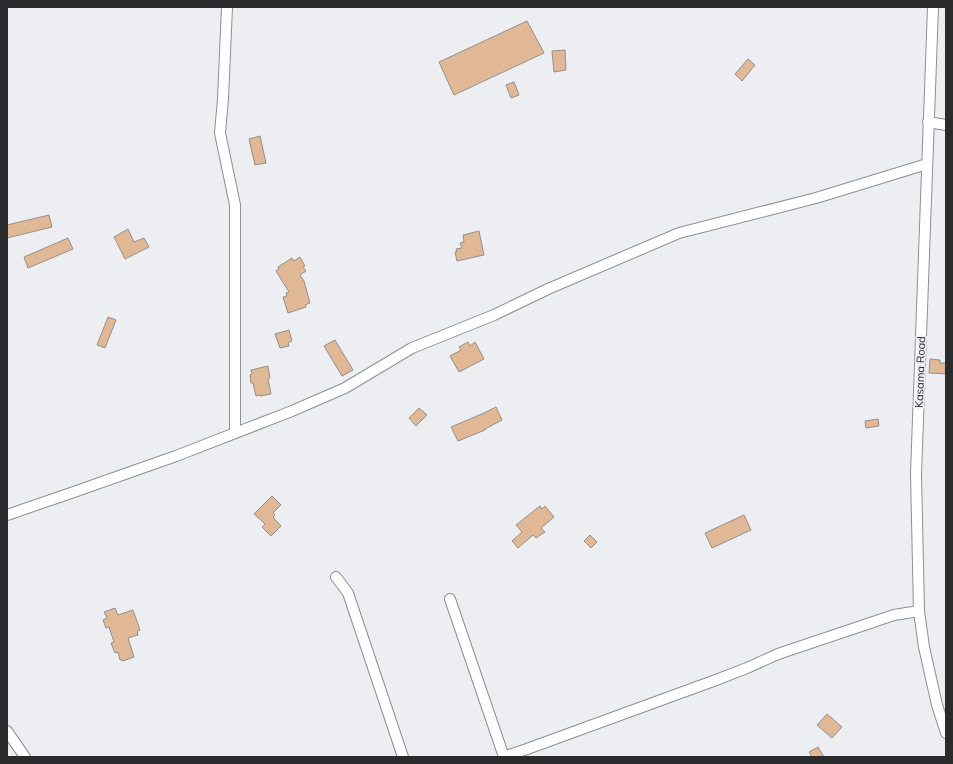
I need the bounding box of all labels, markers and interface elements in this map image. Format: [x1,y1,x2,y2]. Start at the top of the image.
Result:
street label: Kasama Road [912,336,928,408]

